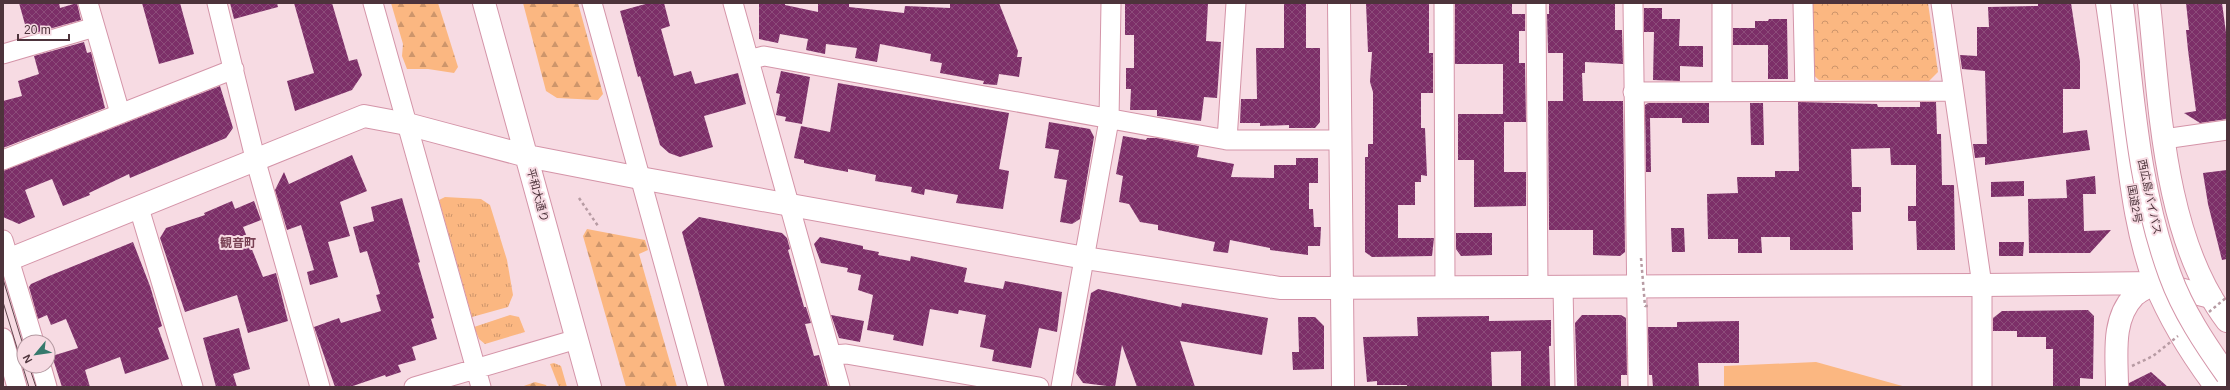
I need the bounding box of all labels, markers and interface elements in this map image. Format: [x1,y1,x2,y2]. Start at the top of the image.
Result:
scale bar [18,16,69,42]
text: 20 m [24,23,51,37]
street label: 西広島バイパス [2136,158,2164,236]
street label: 平和大通り [525,167,551,223]
street label: 国道2号 [2126,184,2144,224]
district label: 観音町 [220,236,256,250]
north arrow [16,334,56,374]
text: N [20,352,34,365]

